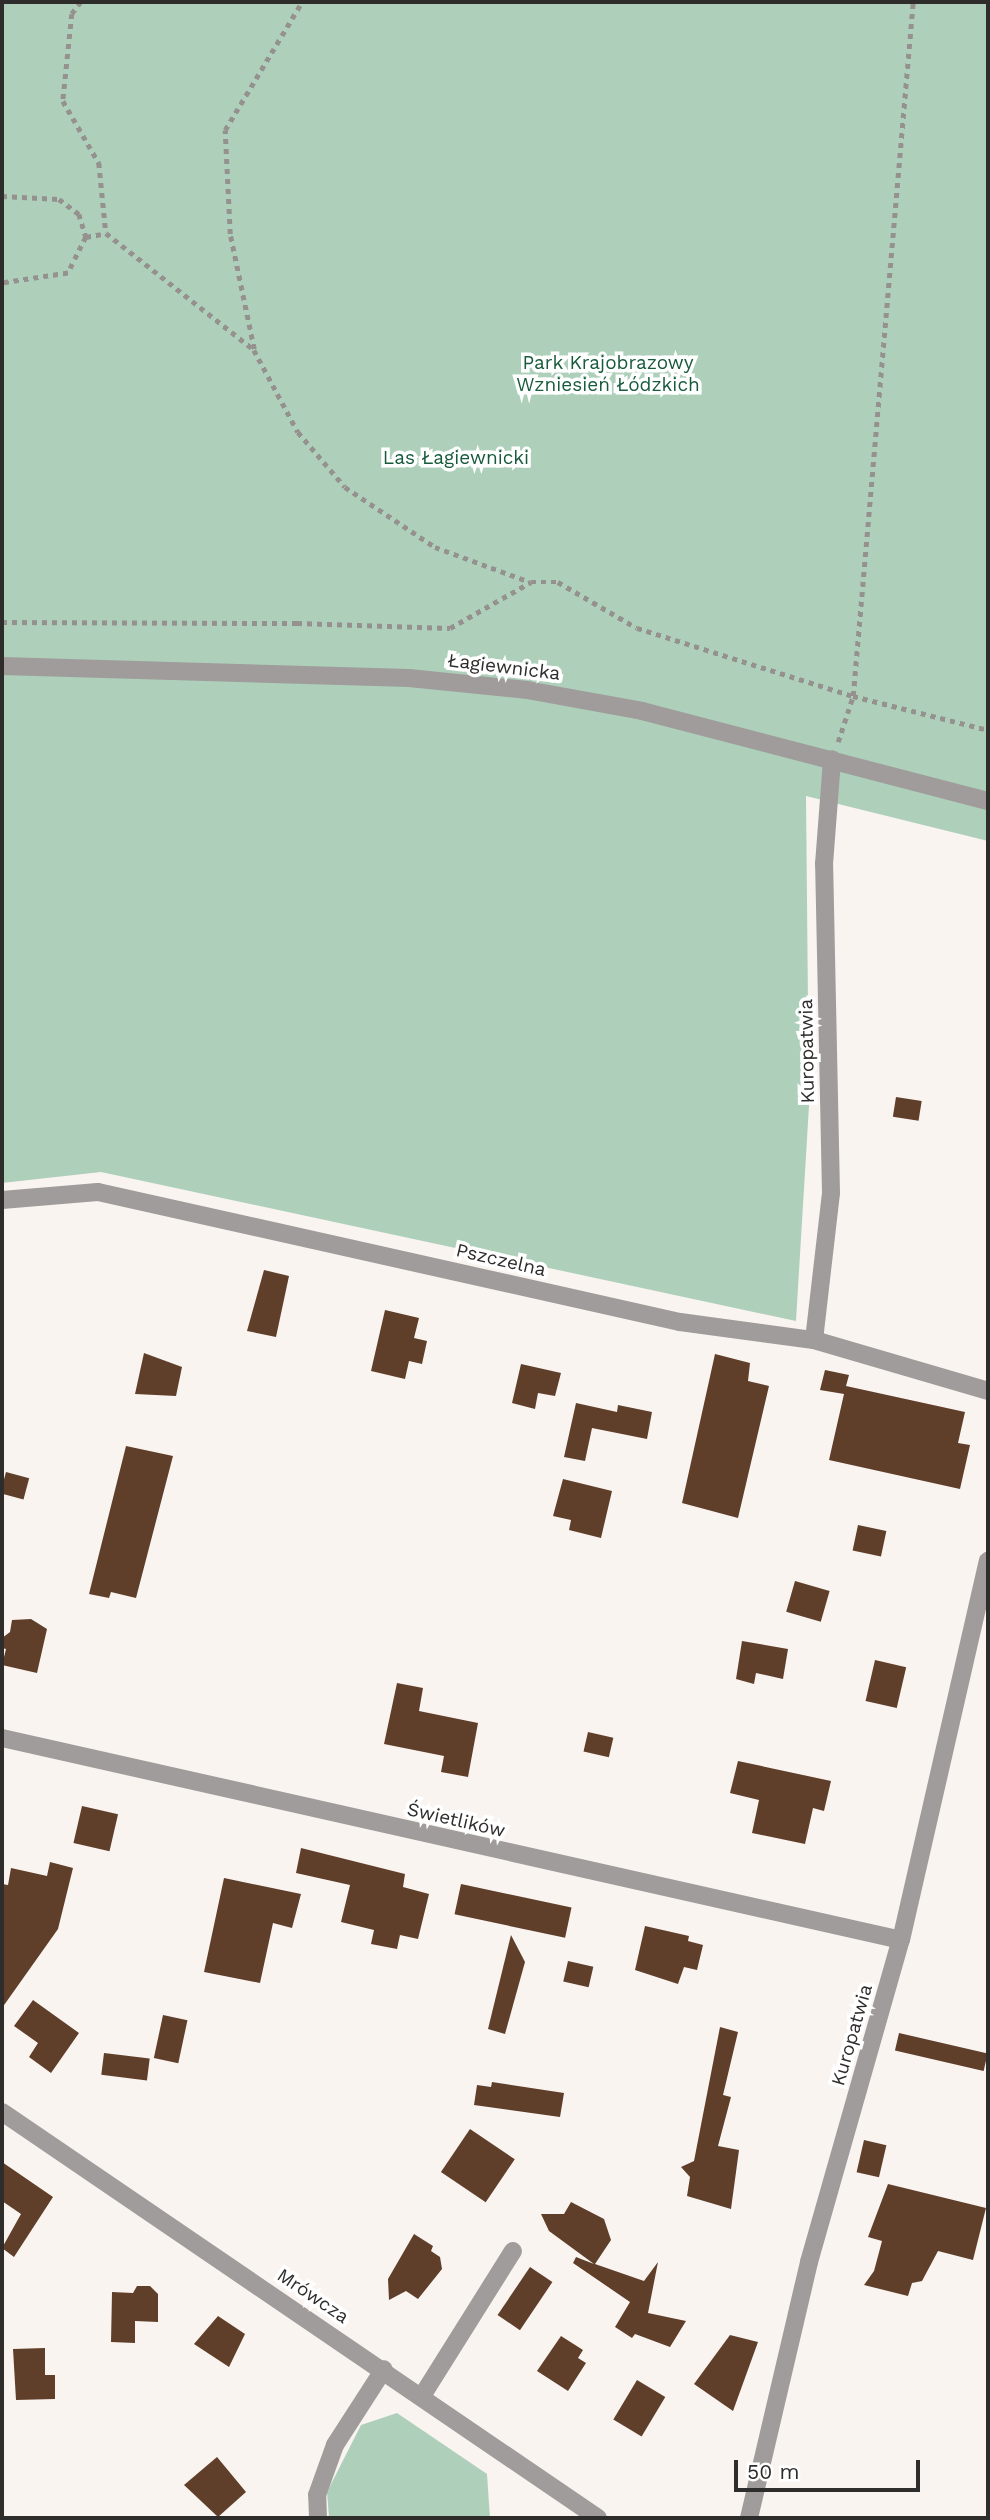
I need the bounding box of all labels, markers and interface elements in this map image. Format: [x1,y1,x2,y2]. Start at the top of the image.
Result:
park label: Park Krajobrazowy Wzniesień Łódzkich [516,352,700,396]
park label: Las Łagiewnicki [383,447,529,469]
street label: Łagiewnicka [446,649,562,685]
street label: Kuropatwia [795,999,819,1103]
street label: Pszczelna [454,1239,548,1281]
street label: Świetlików [405,1798,507,1842]
street label: Kuropatwia [827,1982,877,2088]
street label: Mrówcza [273,2264,353,2328]
scale bar [738,2446,923,2490]
text: 50 m [747,2459,799,2484]

